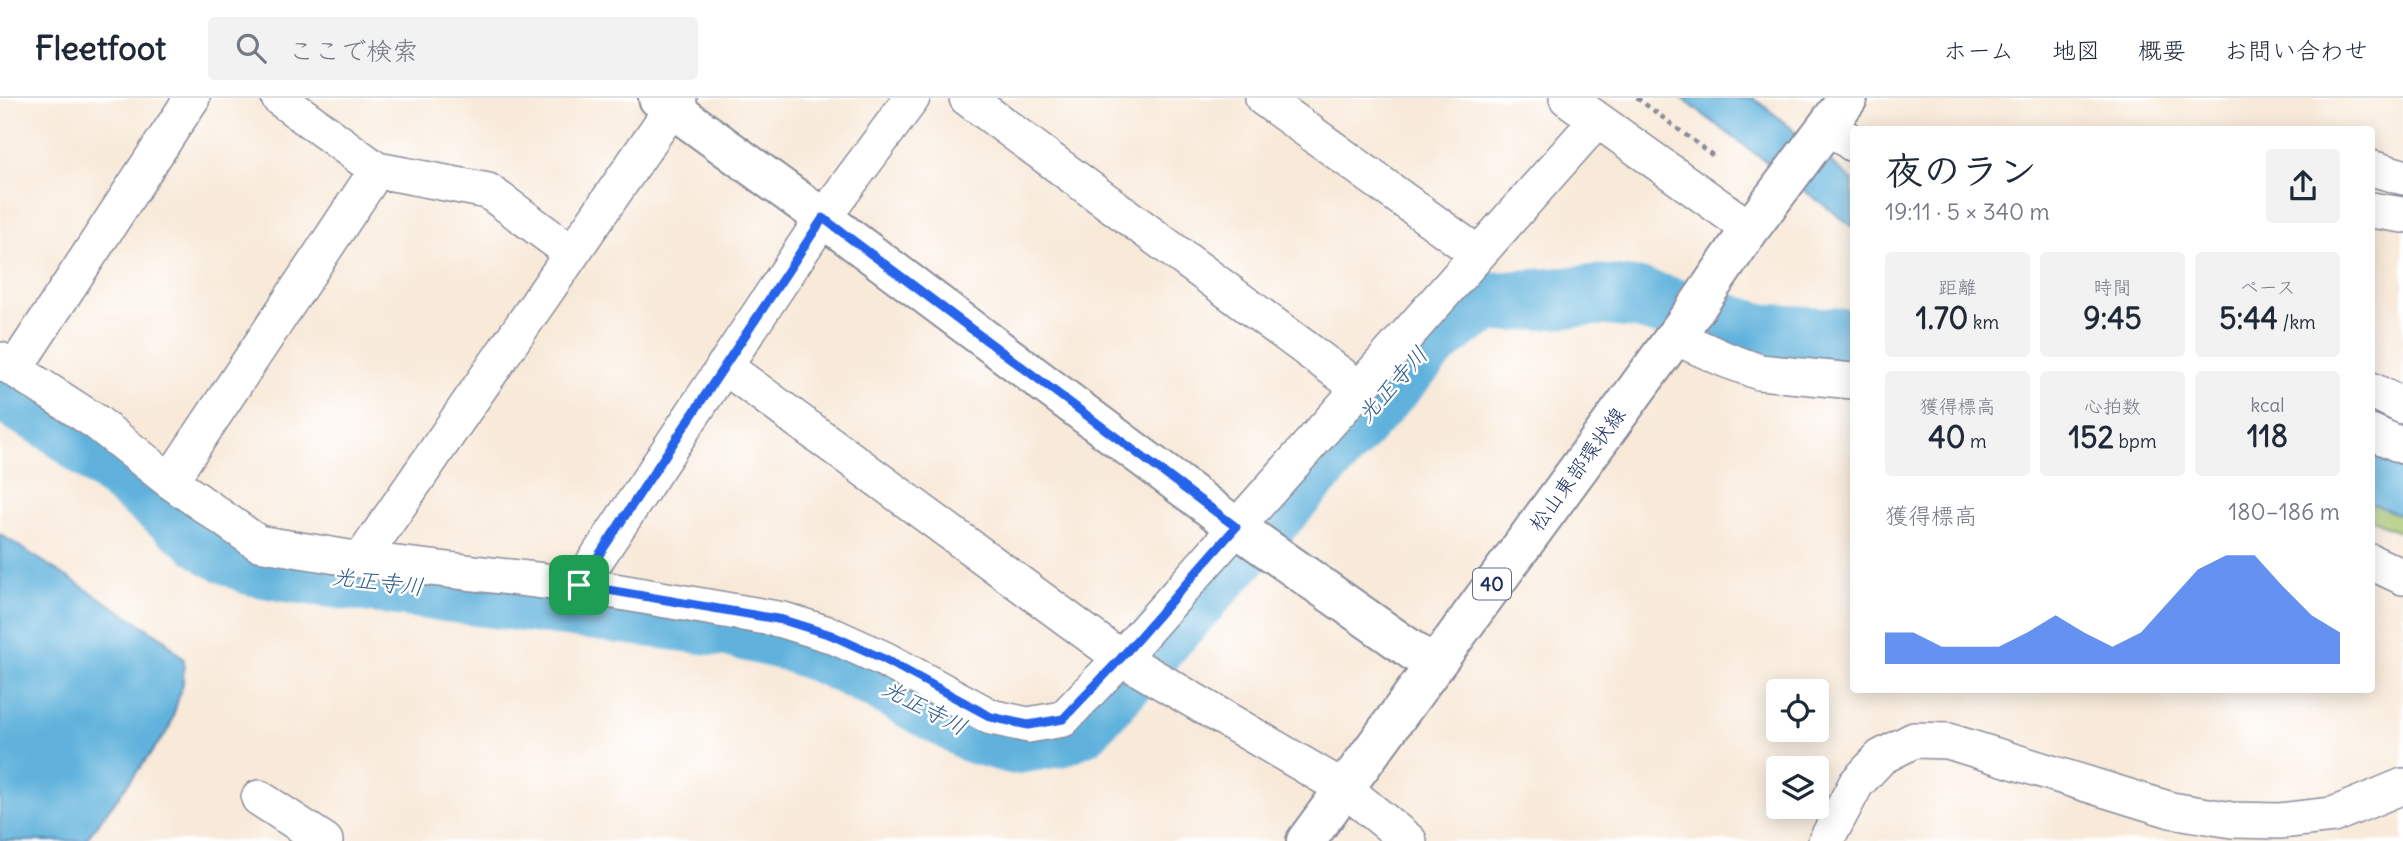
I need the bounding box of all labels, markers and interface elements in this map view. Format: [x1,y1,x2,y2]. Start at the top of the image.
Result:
search box [208,17,698,80]
text: Fleetfoot [35,27,166,69]
icon: search [232,29,270,67]
text: ここで検索 [288,34,418,67]
text: ホーム [1943,35,2014,65]
text: 地図 [2052,35,2100,65]
text: 概要 [2138,35,2186,65]
text: お問い合わせ [2224,35,2368,65]
text: 夜のラン [1885,147,2037,194]
button: share [2266,149,2340,223]
text: 19:11 · 5 × 340 m [1885,197,2050,226]
text: 距離 [1938,275,1977,299]
text: 時間 [2093,275,2132,299]
text: ペース [2240,275,2295,299]
text: 1.70 [1916,299,1968,337]
text: 9:45 [2083,299,2142,337]
text: 5:44 [2219,299,2278,337]
text: km [1968,310,1999,334]
text: /km [2278,310,2316,334]
water label: 光正寺川 [1350,340,1434,428]
text: kcal [2250,393,2285,417]
text: 獲得標高 [1919,394,1996,418]
text: 心拍数 [2084,394,2141,418]
street label: 松山東部環状線 [1523,402,1631,536]
text: 118 [2247,417,2288,455]
text: 40 [1928,418,1965,456]
text: 152 [2068,418,2114,456]
text: m [1965,429,1987,453]
text: bpm [2114,429,2157,453]
text: 180–186 m [2228,497,2340,526]
text: 獲得標高 [1885,501,1977,530]
pin [549,555,609,615]
water label: 光正寺川 [331,561,425,601]
icon: arrive [560,566,598,604]
road number: 40 [1473,569,1511,600]
water label: 光正寺川 [878,673,972,741]
map controls [1766,679,1829,819]
button: locate [1766,679,1829,742]
button: layers [1766,756,1829,819]

